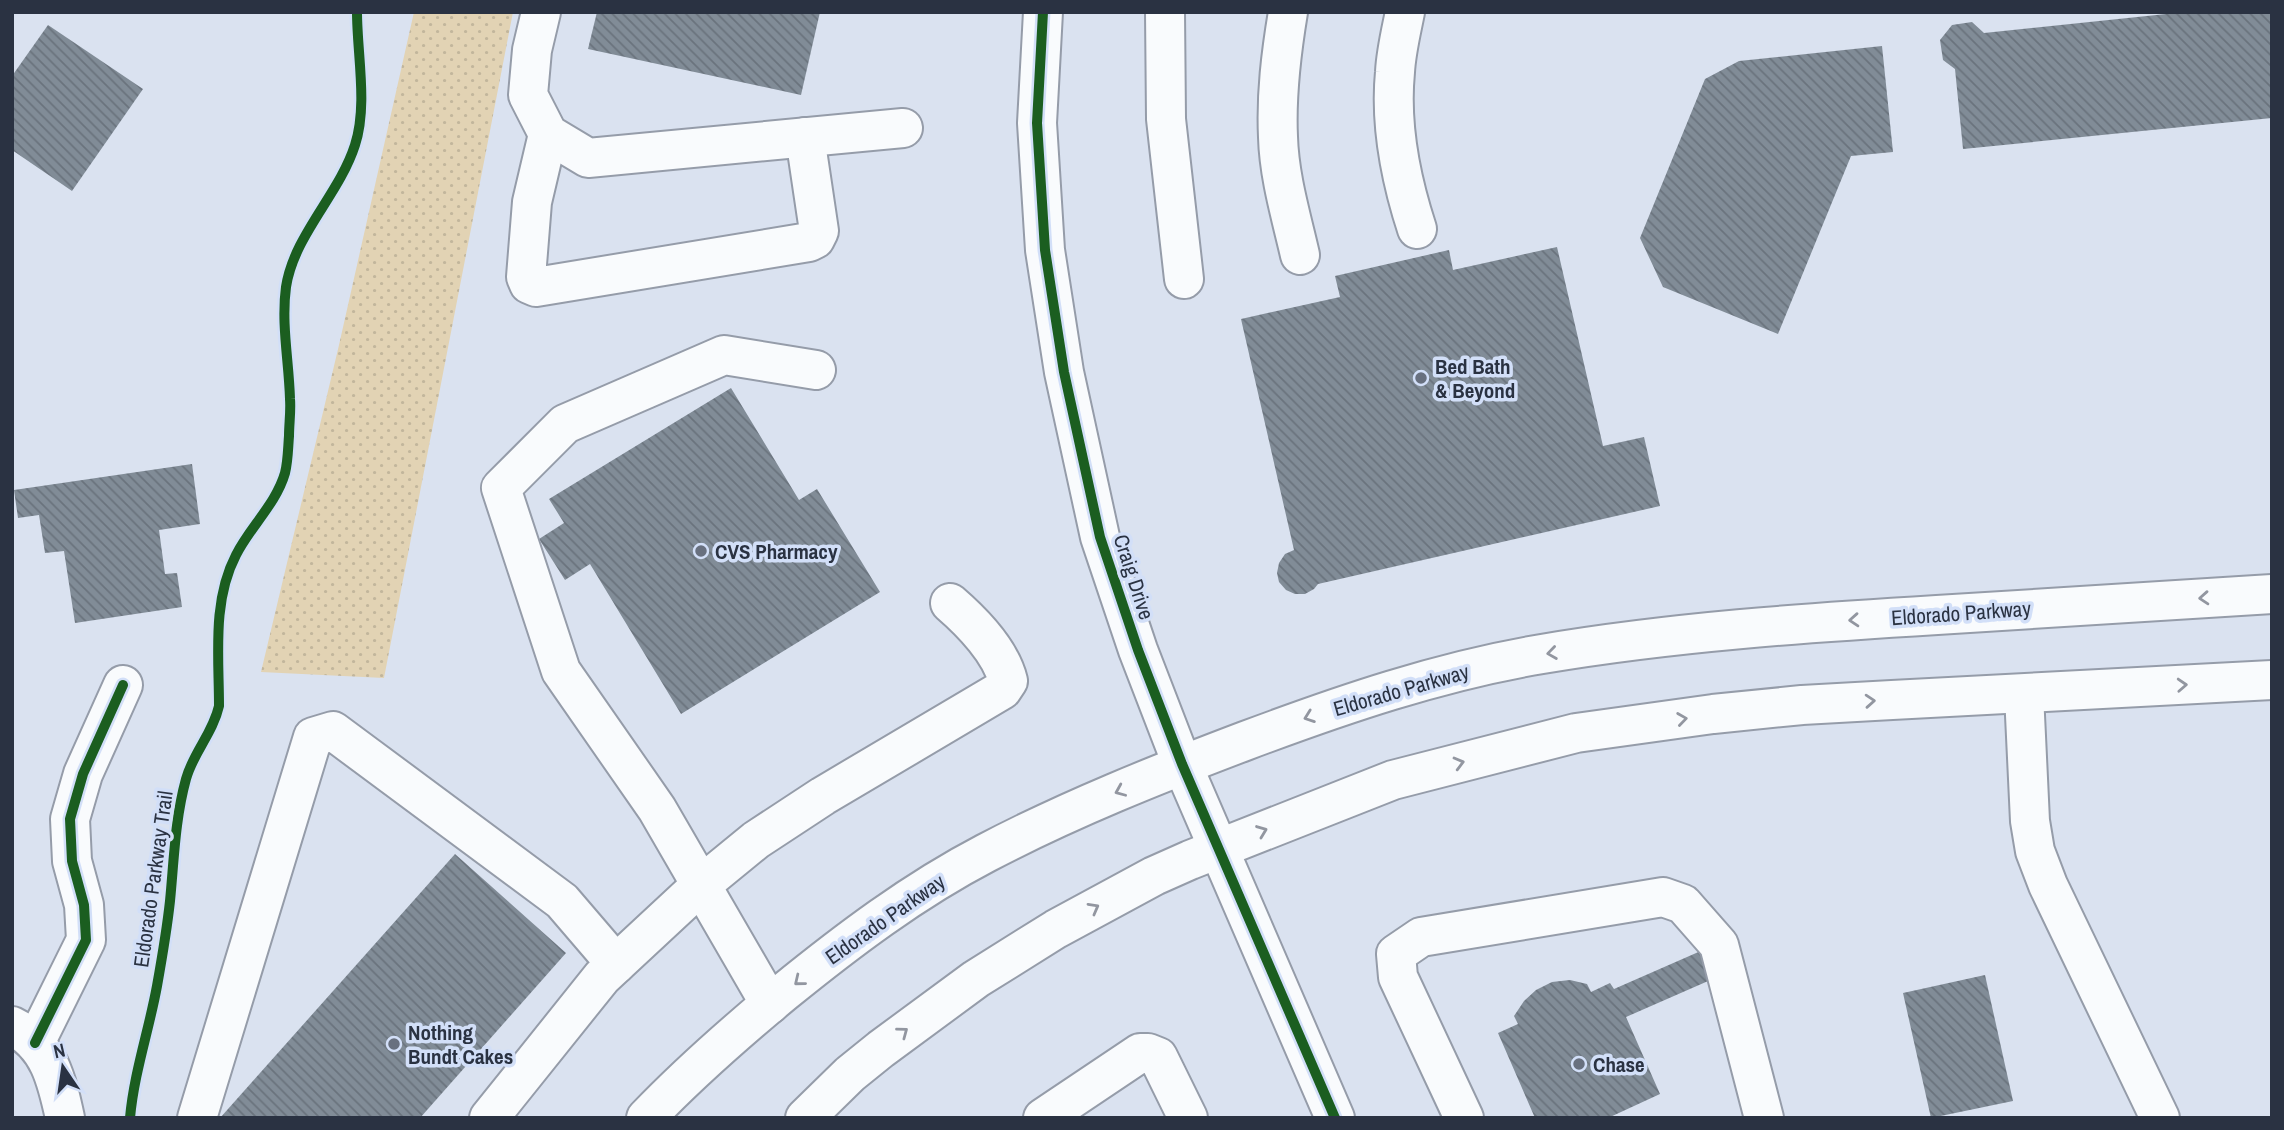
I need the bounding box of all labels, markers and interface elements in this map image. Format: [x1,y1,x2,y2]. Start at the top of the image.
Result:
place label: Bed Bath & Beyond [1435,352,1515,405]
marker: Bed Bath & Beyond [1413,370,1429,386]
street label: Craig Drive [1107,531,1161,623]
place label: CVS Pharmacy [715,537,838,566]
marker: CVS Pharmacy [693,543,709,559]
one-way arrow [2198,591,2209,606]
street label: Eldorado Parkway [1890,594,2032,632]
one-way arrow [1849,612,1860,627]
one-way arrow [1546,645,1558,660]
street label: Eldorado Parkway [1330,657,1473,723]
one-way arrow [2176,678,2187,693]
one-way arrow [1865,694,1876,709]
one-way arrow [1303,709,1315,723]
one-way arrow [1676,711,1688,726]
one-way arrow [1453,756,1465,771]
one-way arrow [1114,783,1127,797]
street label: Eldorado Parkway Trail [126,789,180,969]
one-way arrow [1255,825,1267,839]
street label: Eldorado Parkway [819,867,951,971]
one-way arrow [1086,903,1099,917]
one-way arrow [794,973,807,985]
place label: Nothing Bundt Cakes [408,1018,513,1071]
one-way arrow [895,1028,908,1041]
north arrow [28,1032,98,1102]
marker: Nothing Bundt Cakes [386,1036,402,1052]
text: N [51,1037,68,1064]
place label: Chase [1593,1050,1645,1079]
marker: Chase [1571,1056,1587,1072]

